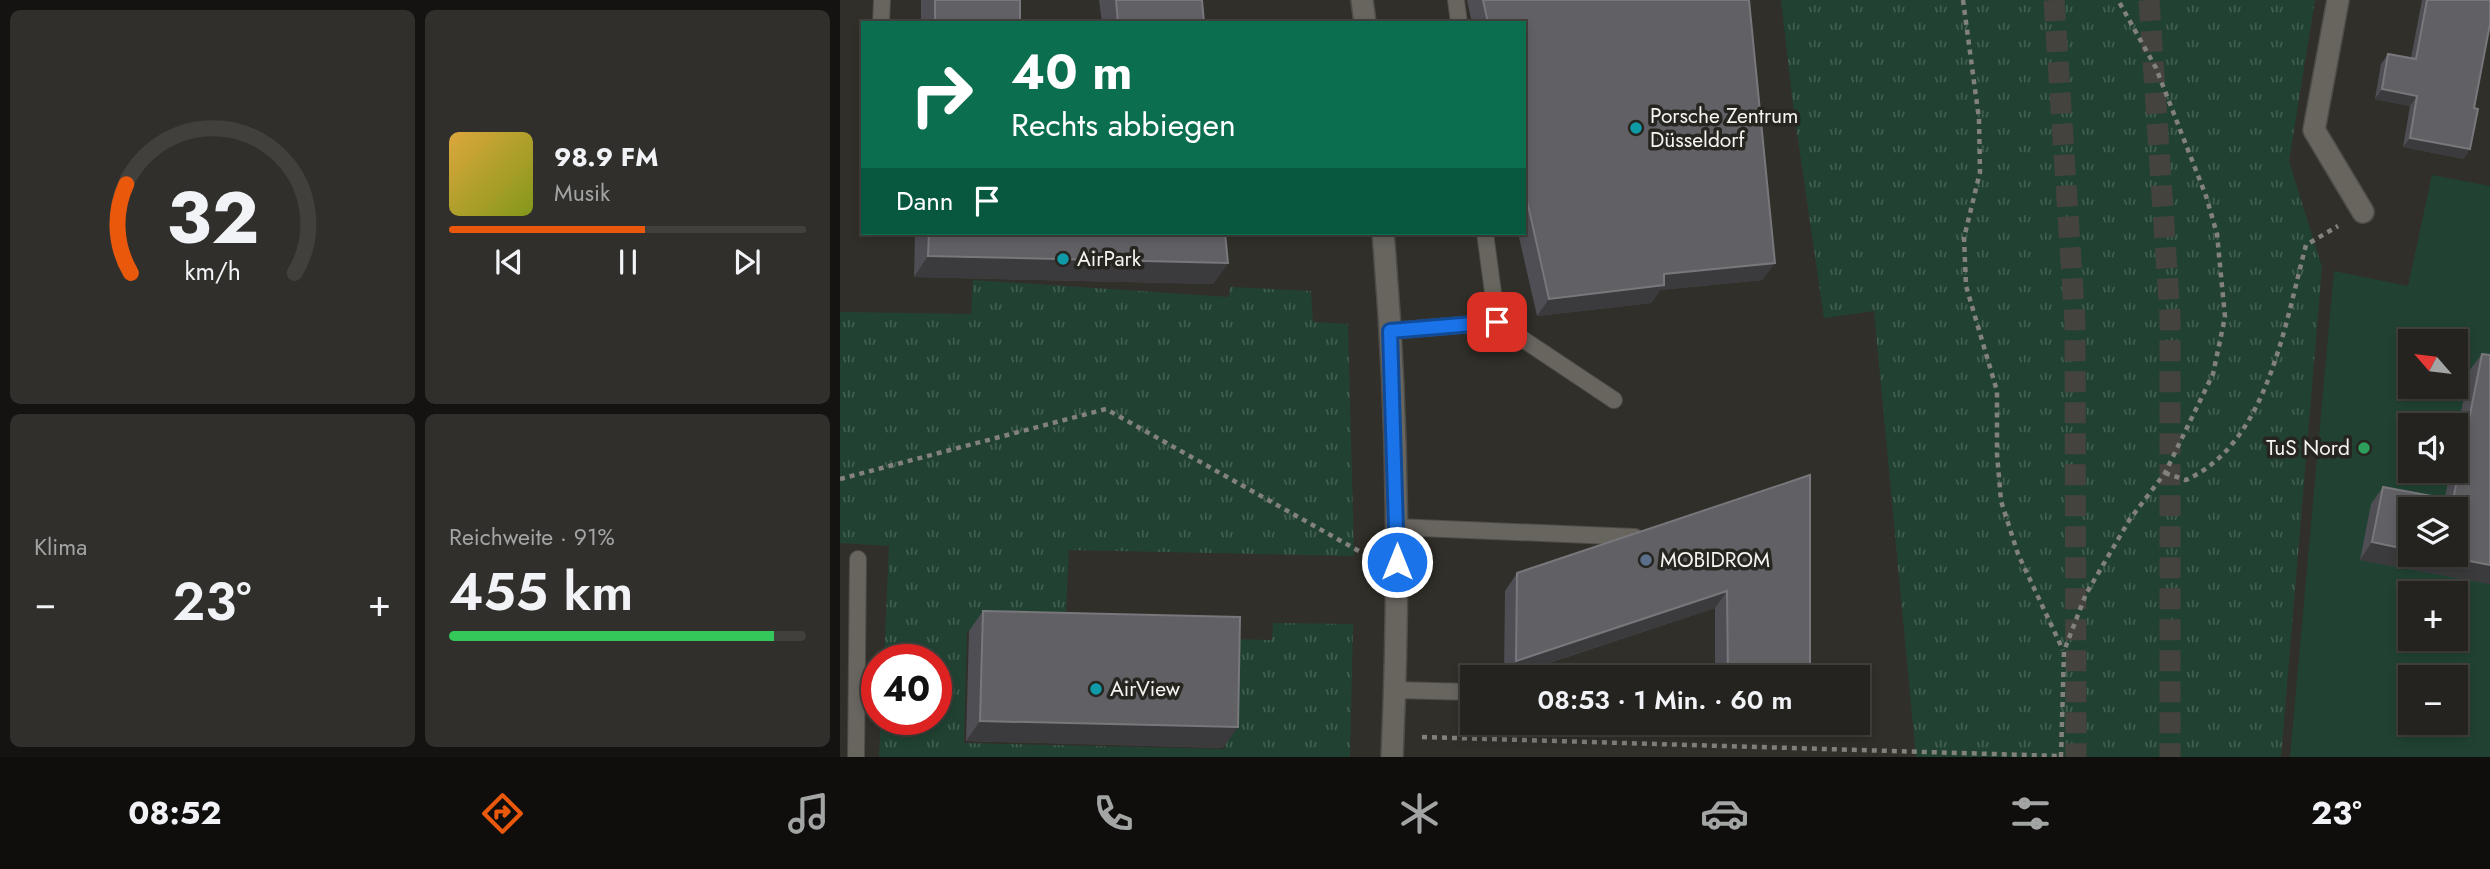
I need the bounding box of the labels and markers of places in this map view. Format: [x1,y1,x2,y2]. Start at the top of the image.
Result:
place label: Porsche Zentrum Düsseldorf [1650,101,1799,155]
marker: Porsche Zentrum Düsseldorf [1628,120,1644,136]
place label: AirPark [1077,244,1142,274]
marker: AirPark [1055,251,1071,267]
pin [1467,292,1527,352]
place label: TuS Nord [2266,433,2350,463]
marker: TuS Nord [2356,440,2372,456]
place label: MOBIDROM [1660,545,1770,575]
marker: MOBIDROM [1638,552,1654,568]
place label: AirView [1110,674,1181,704]
marker: AirView [1088,681,1104,697]

